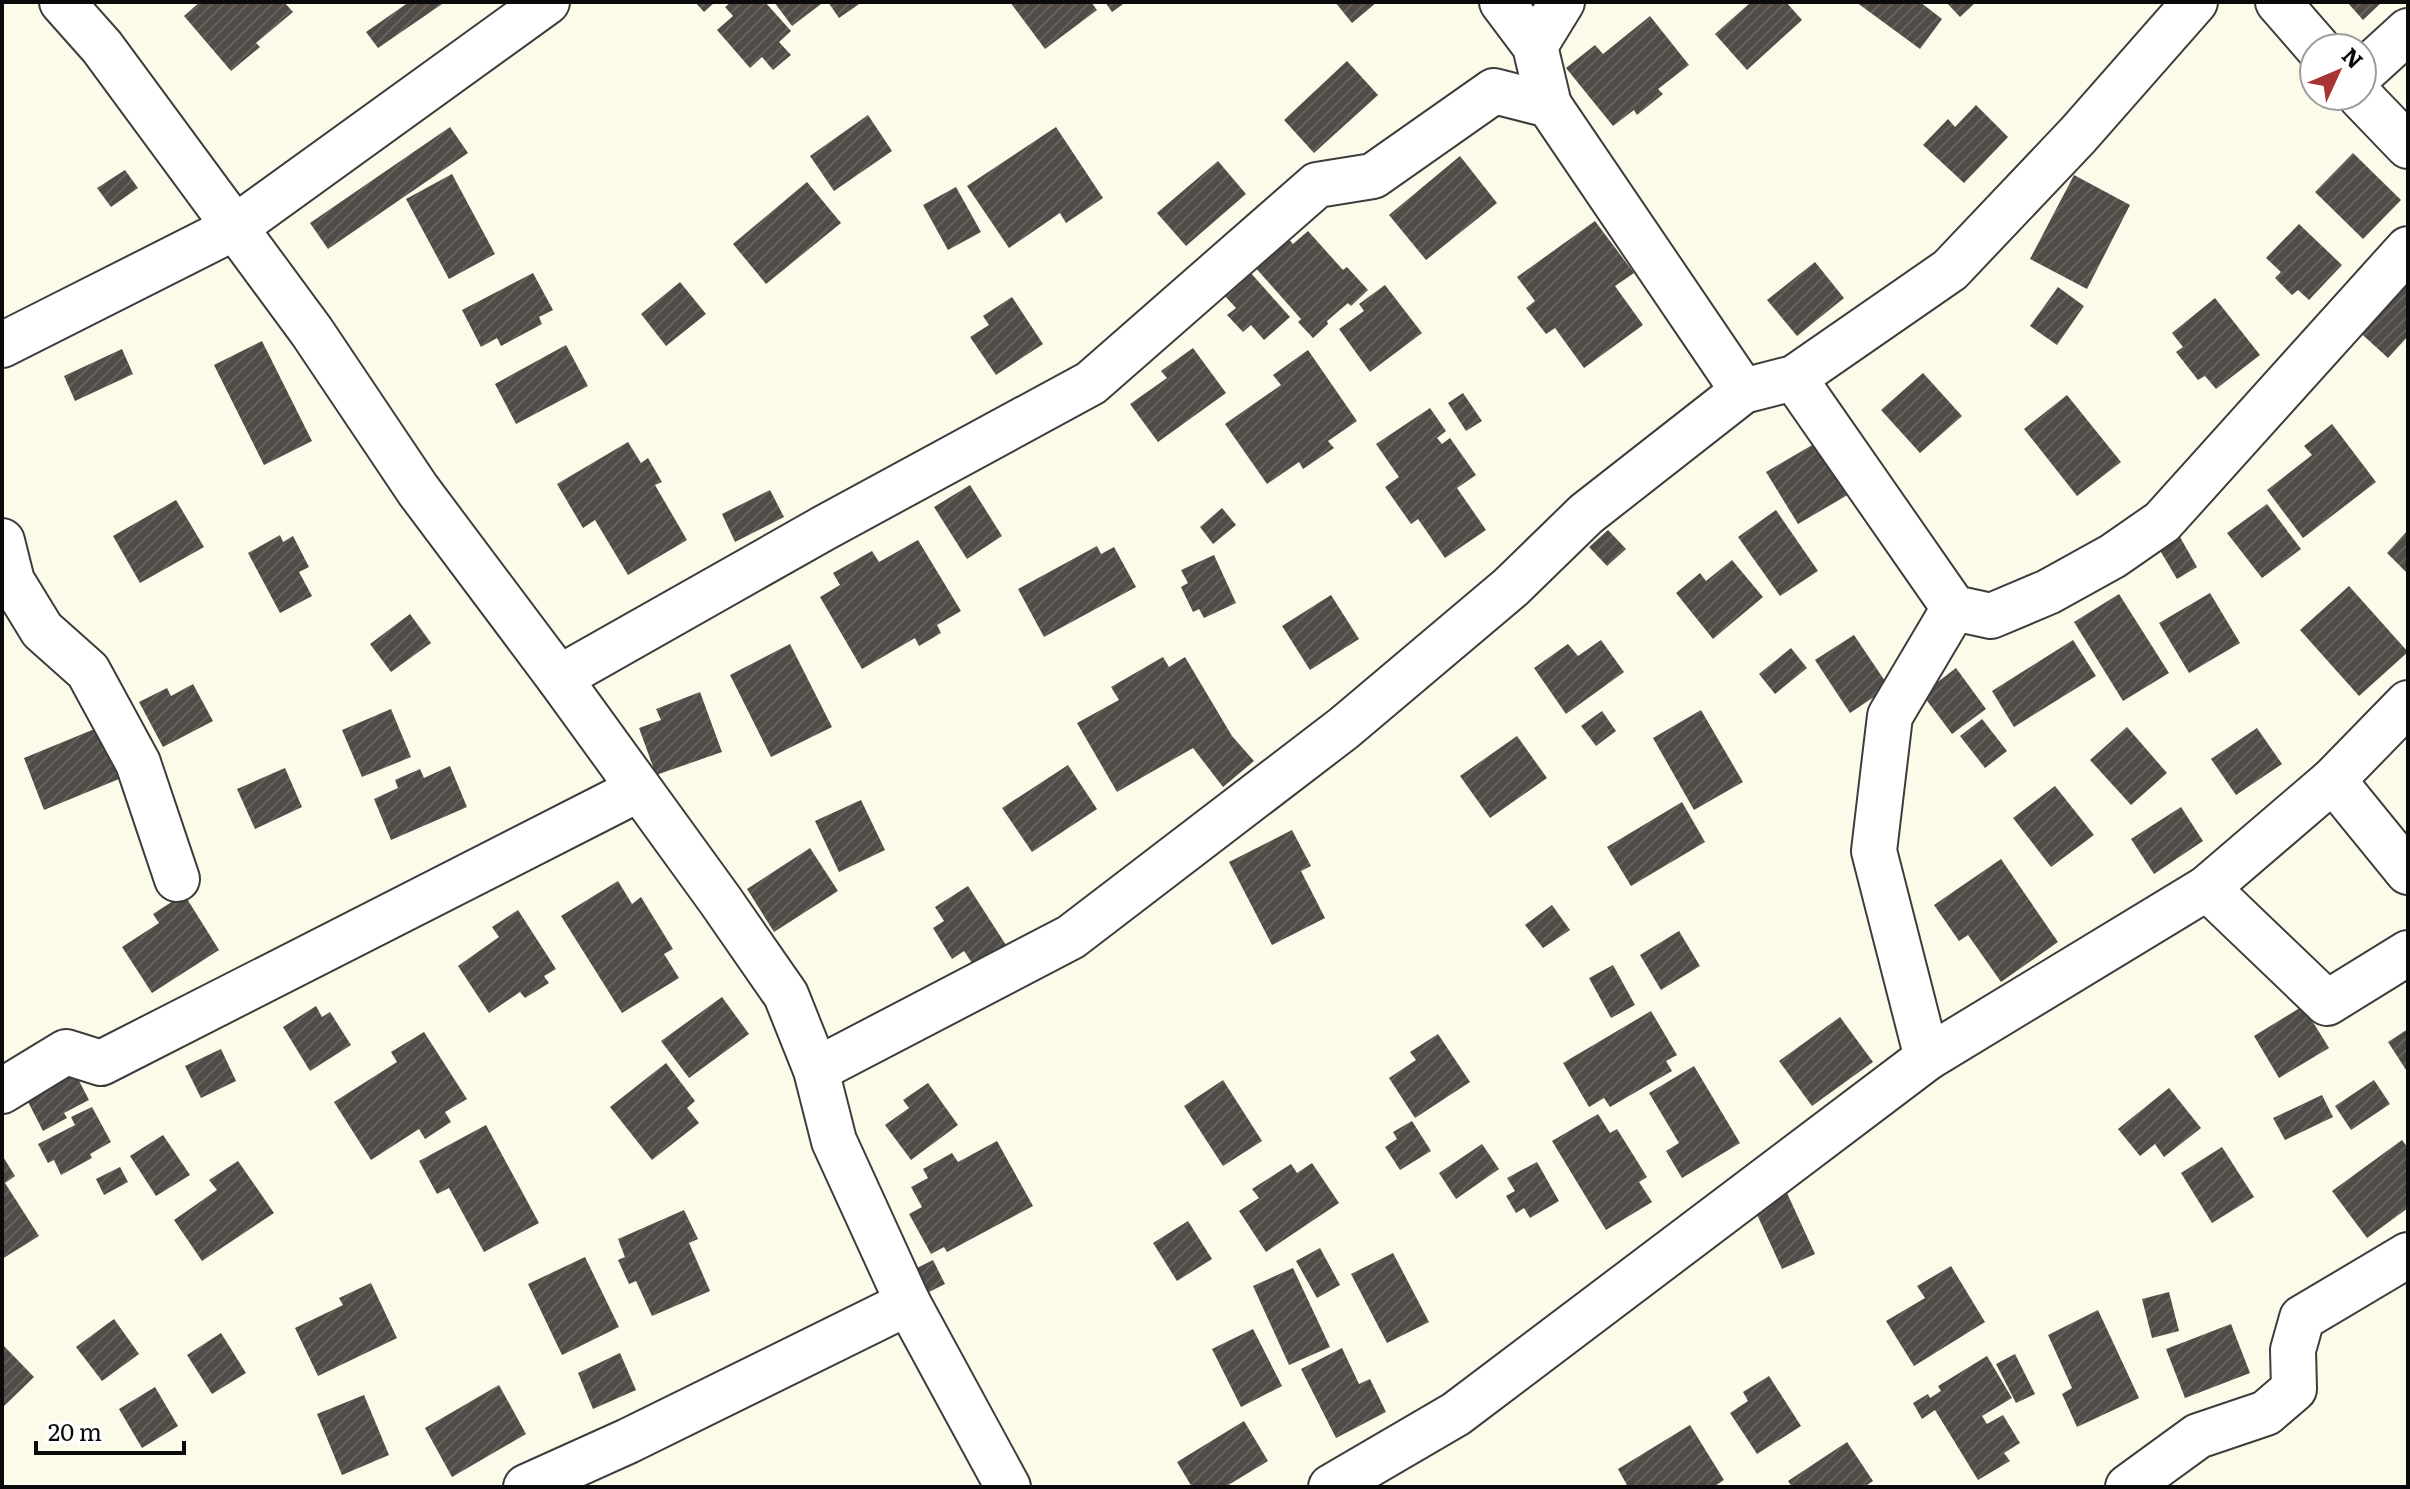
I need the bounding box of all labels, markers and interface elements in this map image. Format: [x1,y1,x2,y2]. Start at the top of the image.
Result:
north arrow [2298,32,2378,112]
text: N [2335,39,2372,75]
scale bar [36,1405,184,1455]
text: 20 m [48,1413,102,1448]

